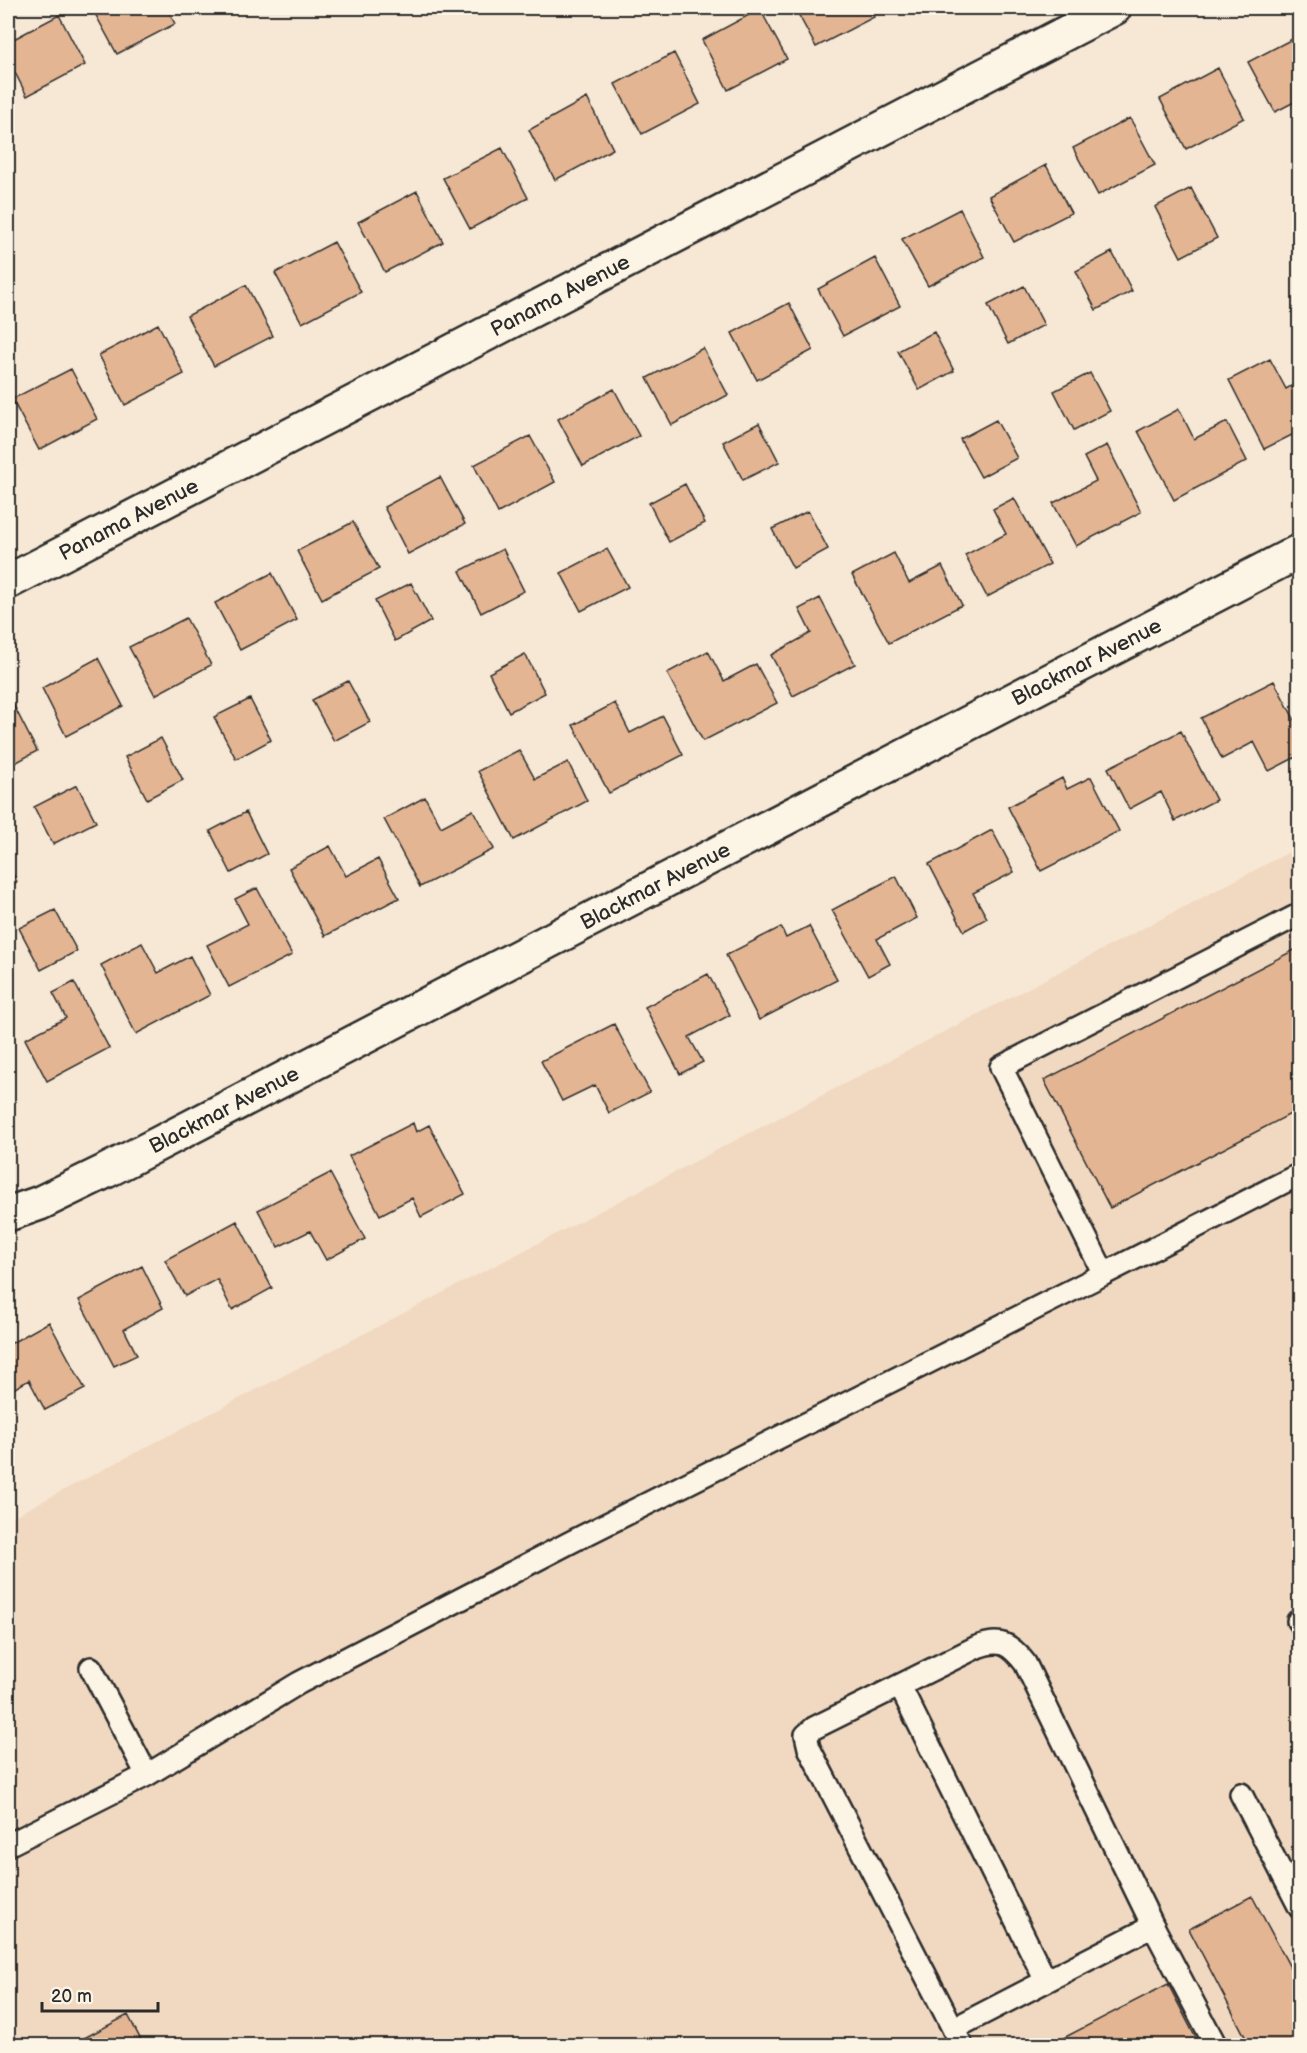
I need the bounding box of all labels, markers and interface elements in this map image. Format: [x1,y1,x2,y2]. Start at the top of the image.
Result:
street label: Panama Avenue [486,249,634,342]
street label: Panama Avenue [55,473,203,566]
street label: Blackmar Avenue [1007,613,1166,711]
street label: Blackmar Avenue [576,837,734,935]
street label: Blackmar Avenue [145,1061,303,1159]
scale bar [42,1975,158,2013]
text: 20 m [51,1986,92,2007]

